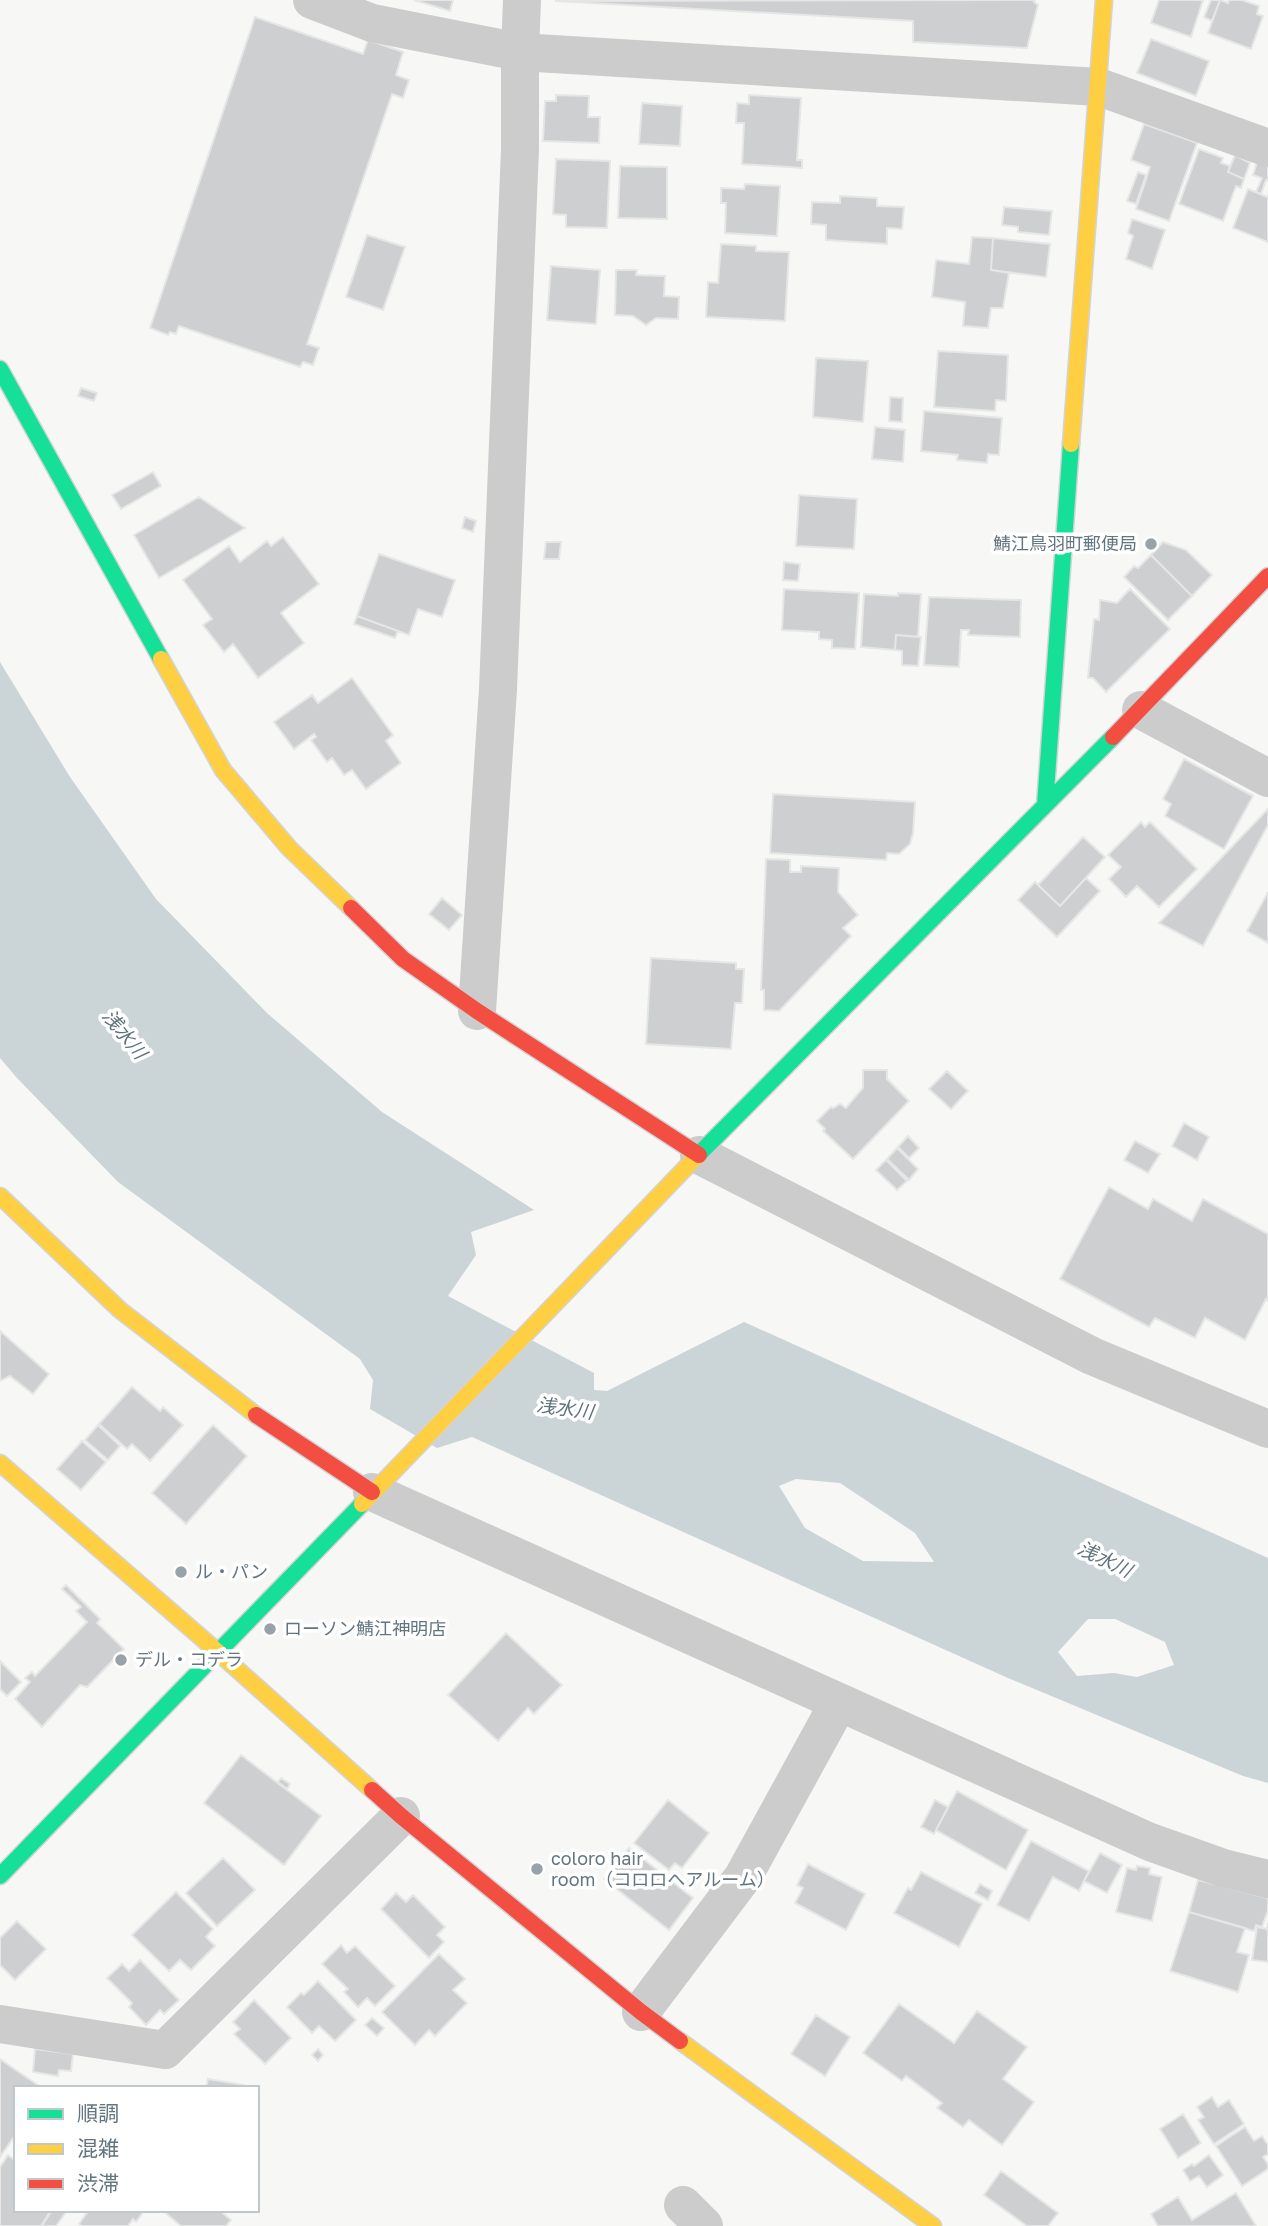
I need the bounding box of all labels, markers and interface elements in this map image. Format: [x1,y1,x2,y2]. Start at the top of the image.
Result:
place label: 鯖江鳥羽町郵便局 [993,532,1137,554]
marker: 鯖江鳥羽町郵便局 [1143,536,1159,552]
water label: 浅水川 [99,1004,154,1065]
water label: 浅水川 [535,1392,597,1423]
water label: 浅水川 [1075,1536,1138,1582]
place label: ル・パン [195,1560,268,1582]
marker: ル・パン [173,1564,189,1580]
place label: ローソン鯖江神明店 [284,1617,446,1639]
marker: ローソン鯖江神明店 [262,1621,278,1637]
place label: デル・コデラ [135,1648,243,1670]
marker: デル・コデラ [113,1652,129,1668]
place label: coloro hair room（コロロヘアルーム） [551,1847,775,1890]
marker: coloro hair room（コロロヘアルーム） [529,1861,545,1877]
legend [14,2086,259,2212]
text: 順調 [77,2100,119,2126]
text: 混雑 [77,2135,119,2161]
text: 渋滞 [77,2170,119,2196]

